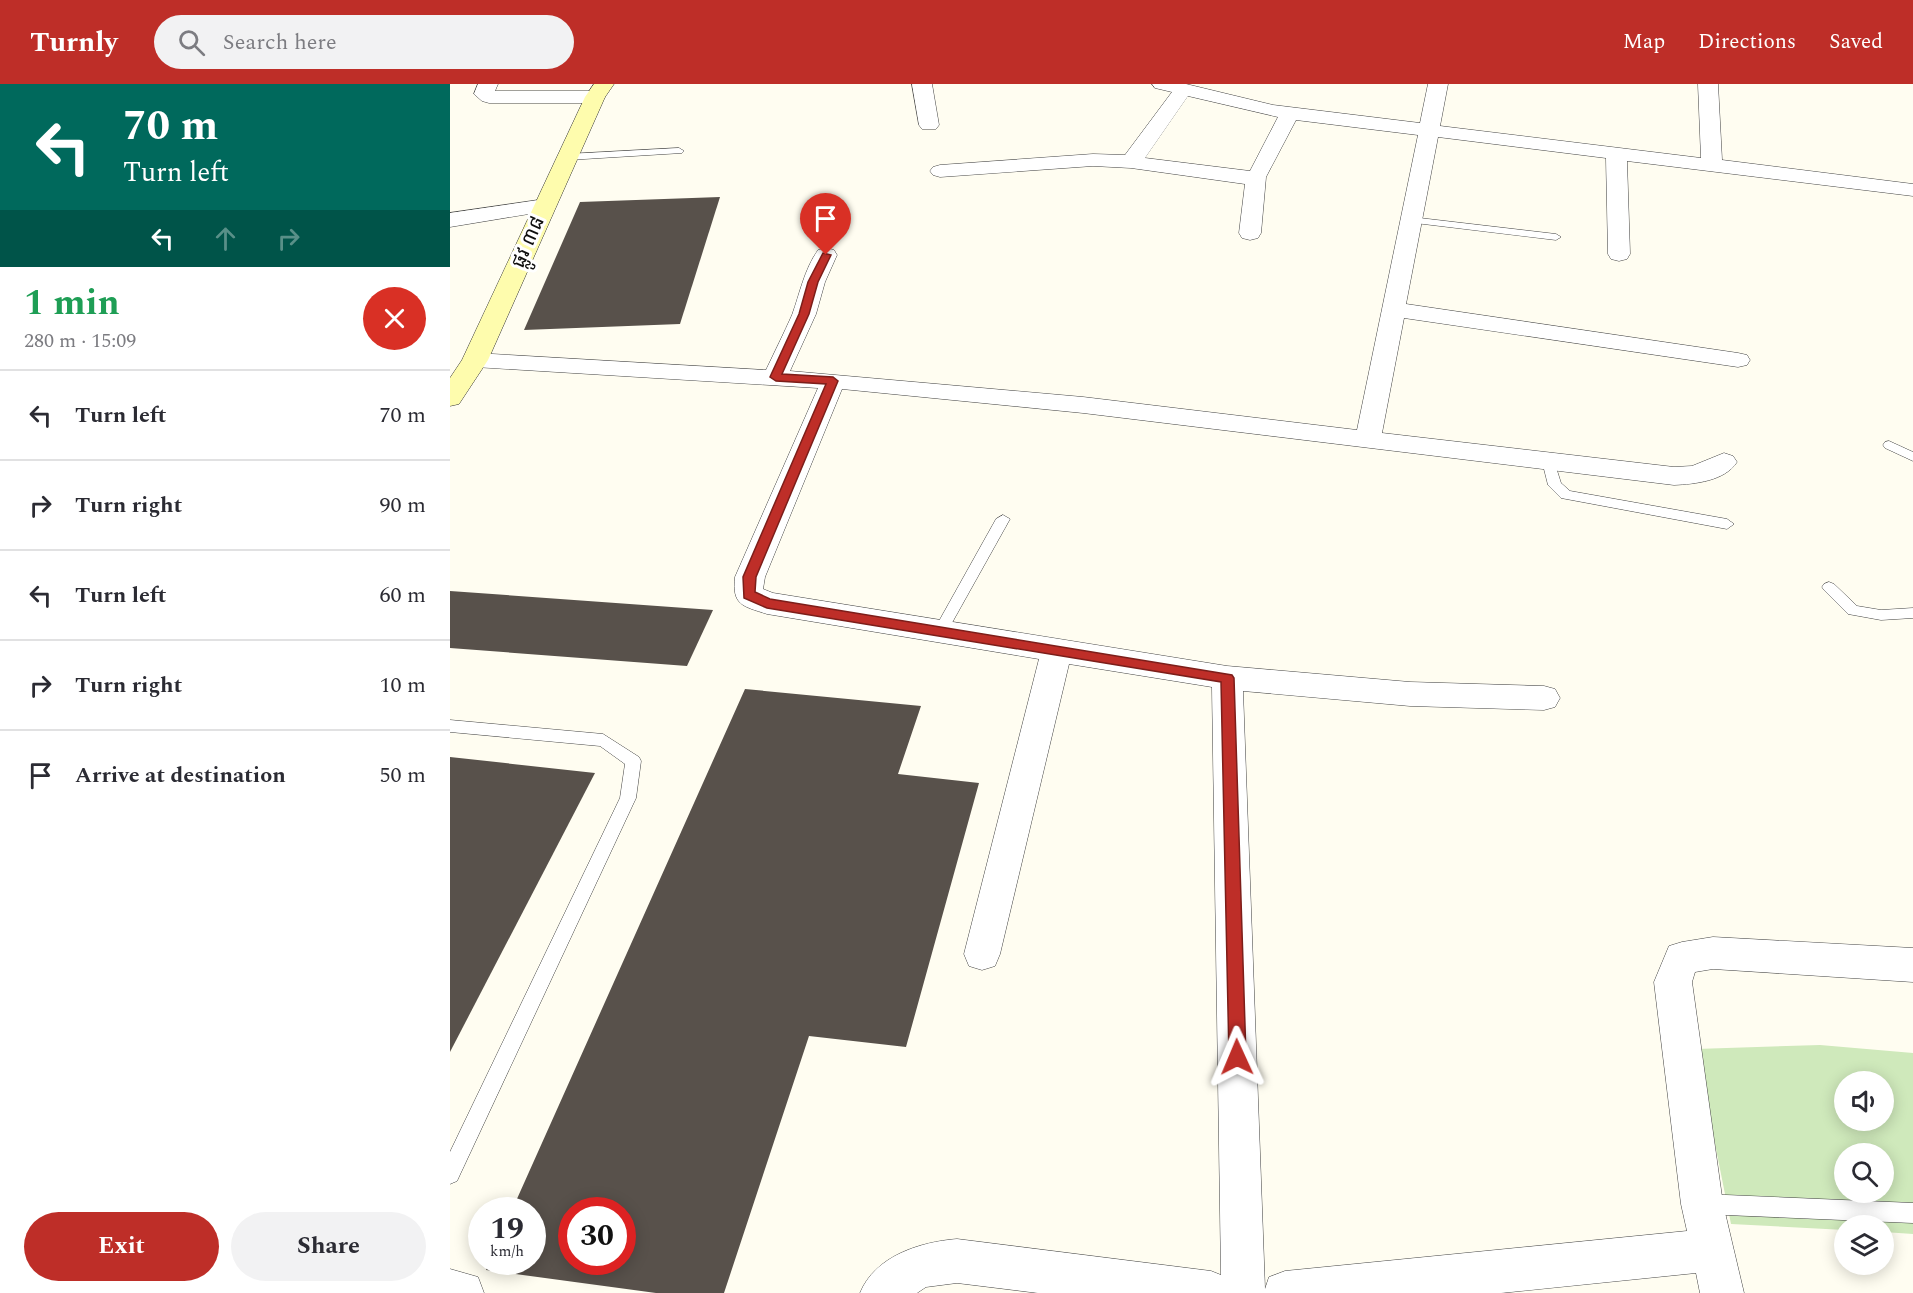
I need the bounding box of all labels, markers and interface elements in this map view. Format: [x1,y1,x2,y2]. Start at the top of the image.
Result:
search box [154,15,574,69]
text: Turnly [30,21,118,64]
icon: search [175,26,208,59]
text: Search here [223,26,337,59]
text: Map [1623,26,1665,58]
text: Directions [1698,26,1796,58]
text: Saved [1829,26,1883,58]
text: 70 m [123,95,218,158]
icon: left [24,108,102,186]
text: Turn left [123,152,229,194]
pin [800,193,851,255]
icon: arrive [809,202,842,235]
street label: ផ្លូវ ៣៨ [503,211,555,274]
icon: left [146,222,179,255]
icon: ahead [209,222,242,255]
icon: right [272,222,305,255]
text: 1 min [24,276,120,331]
button: close [363,287,426,350]
text: 280 m · 15:09 [24,326,136,356]
icon: left [24,399,57,432]
text: Turn left [75,399,167,432]
text: 70 m [380,399,426,432]
icon: right [24,489,57,522]
text: Turn right [75,489,182,522]
text: 90 m [380,489,426,522]
icon: left [24,579,57,612]
text: Turn left [75,579,167,612]
text: 60 m [380,579,426,612]
icon: right [24,669,57,702]
text: Turn right [75,669,182,702]
text: 10 m [380,669,426,702]
icon: arrive [24,759,57,792]
text: Arrive at destination [75,759,286,792]
text: 50 m [380,759,426,792]
position arrow [1205,1025,1269,1089]
map controls [1834,1071,1894,1275]
button: sound [1834,1071,1894,1131]
button: search [1834,1143,1894,1203]
speed limit sign: 30 [558,1197,636,1275]
text: 19 [490,1206,524,1252]
button: Exit [24,1212,219,1281]
button: Share [231,1212,426,1281]
button: layers [1834,1215,1894,1275]
text: km/h [490,1240,524,1263]

